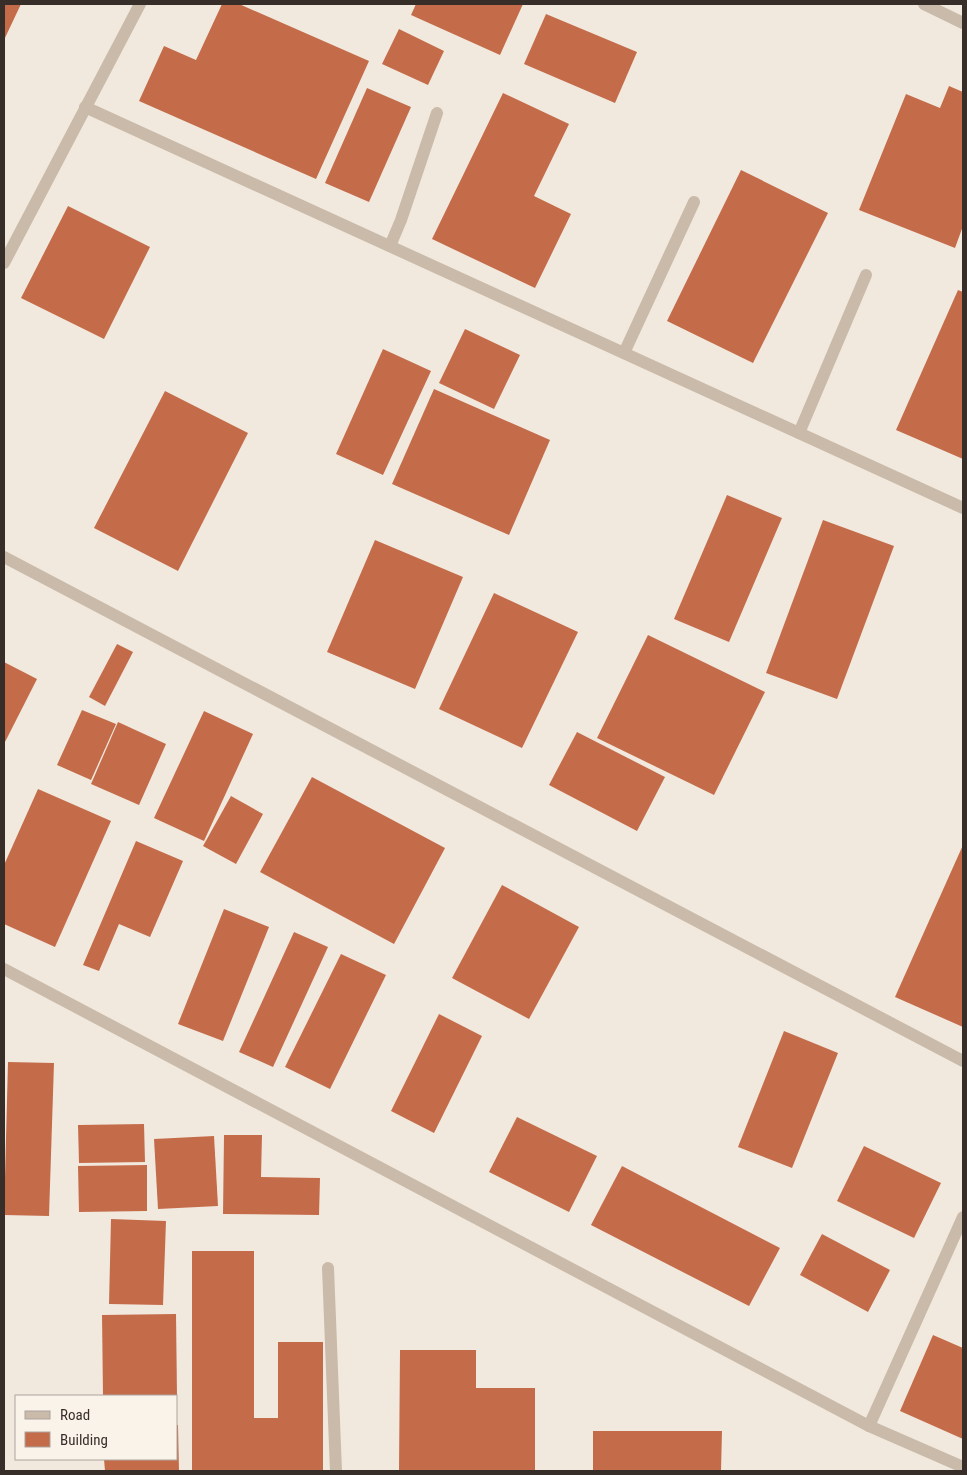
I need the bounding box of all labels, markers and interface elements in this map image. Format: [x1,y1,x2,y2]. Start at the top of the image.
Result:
legend [15,1395,178,1460]
text: Road [60,1406,90,1424]
text: Building [60,1431,108,1449]

